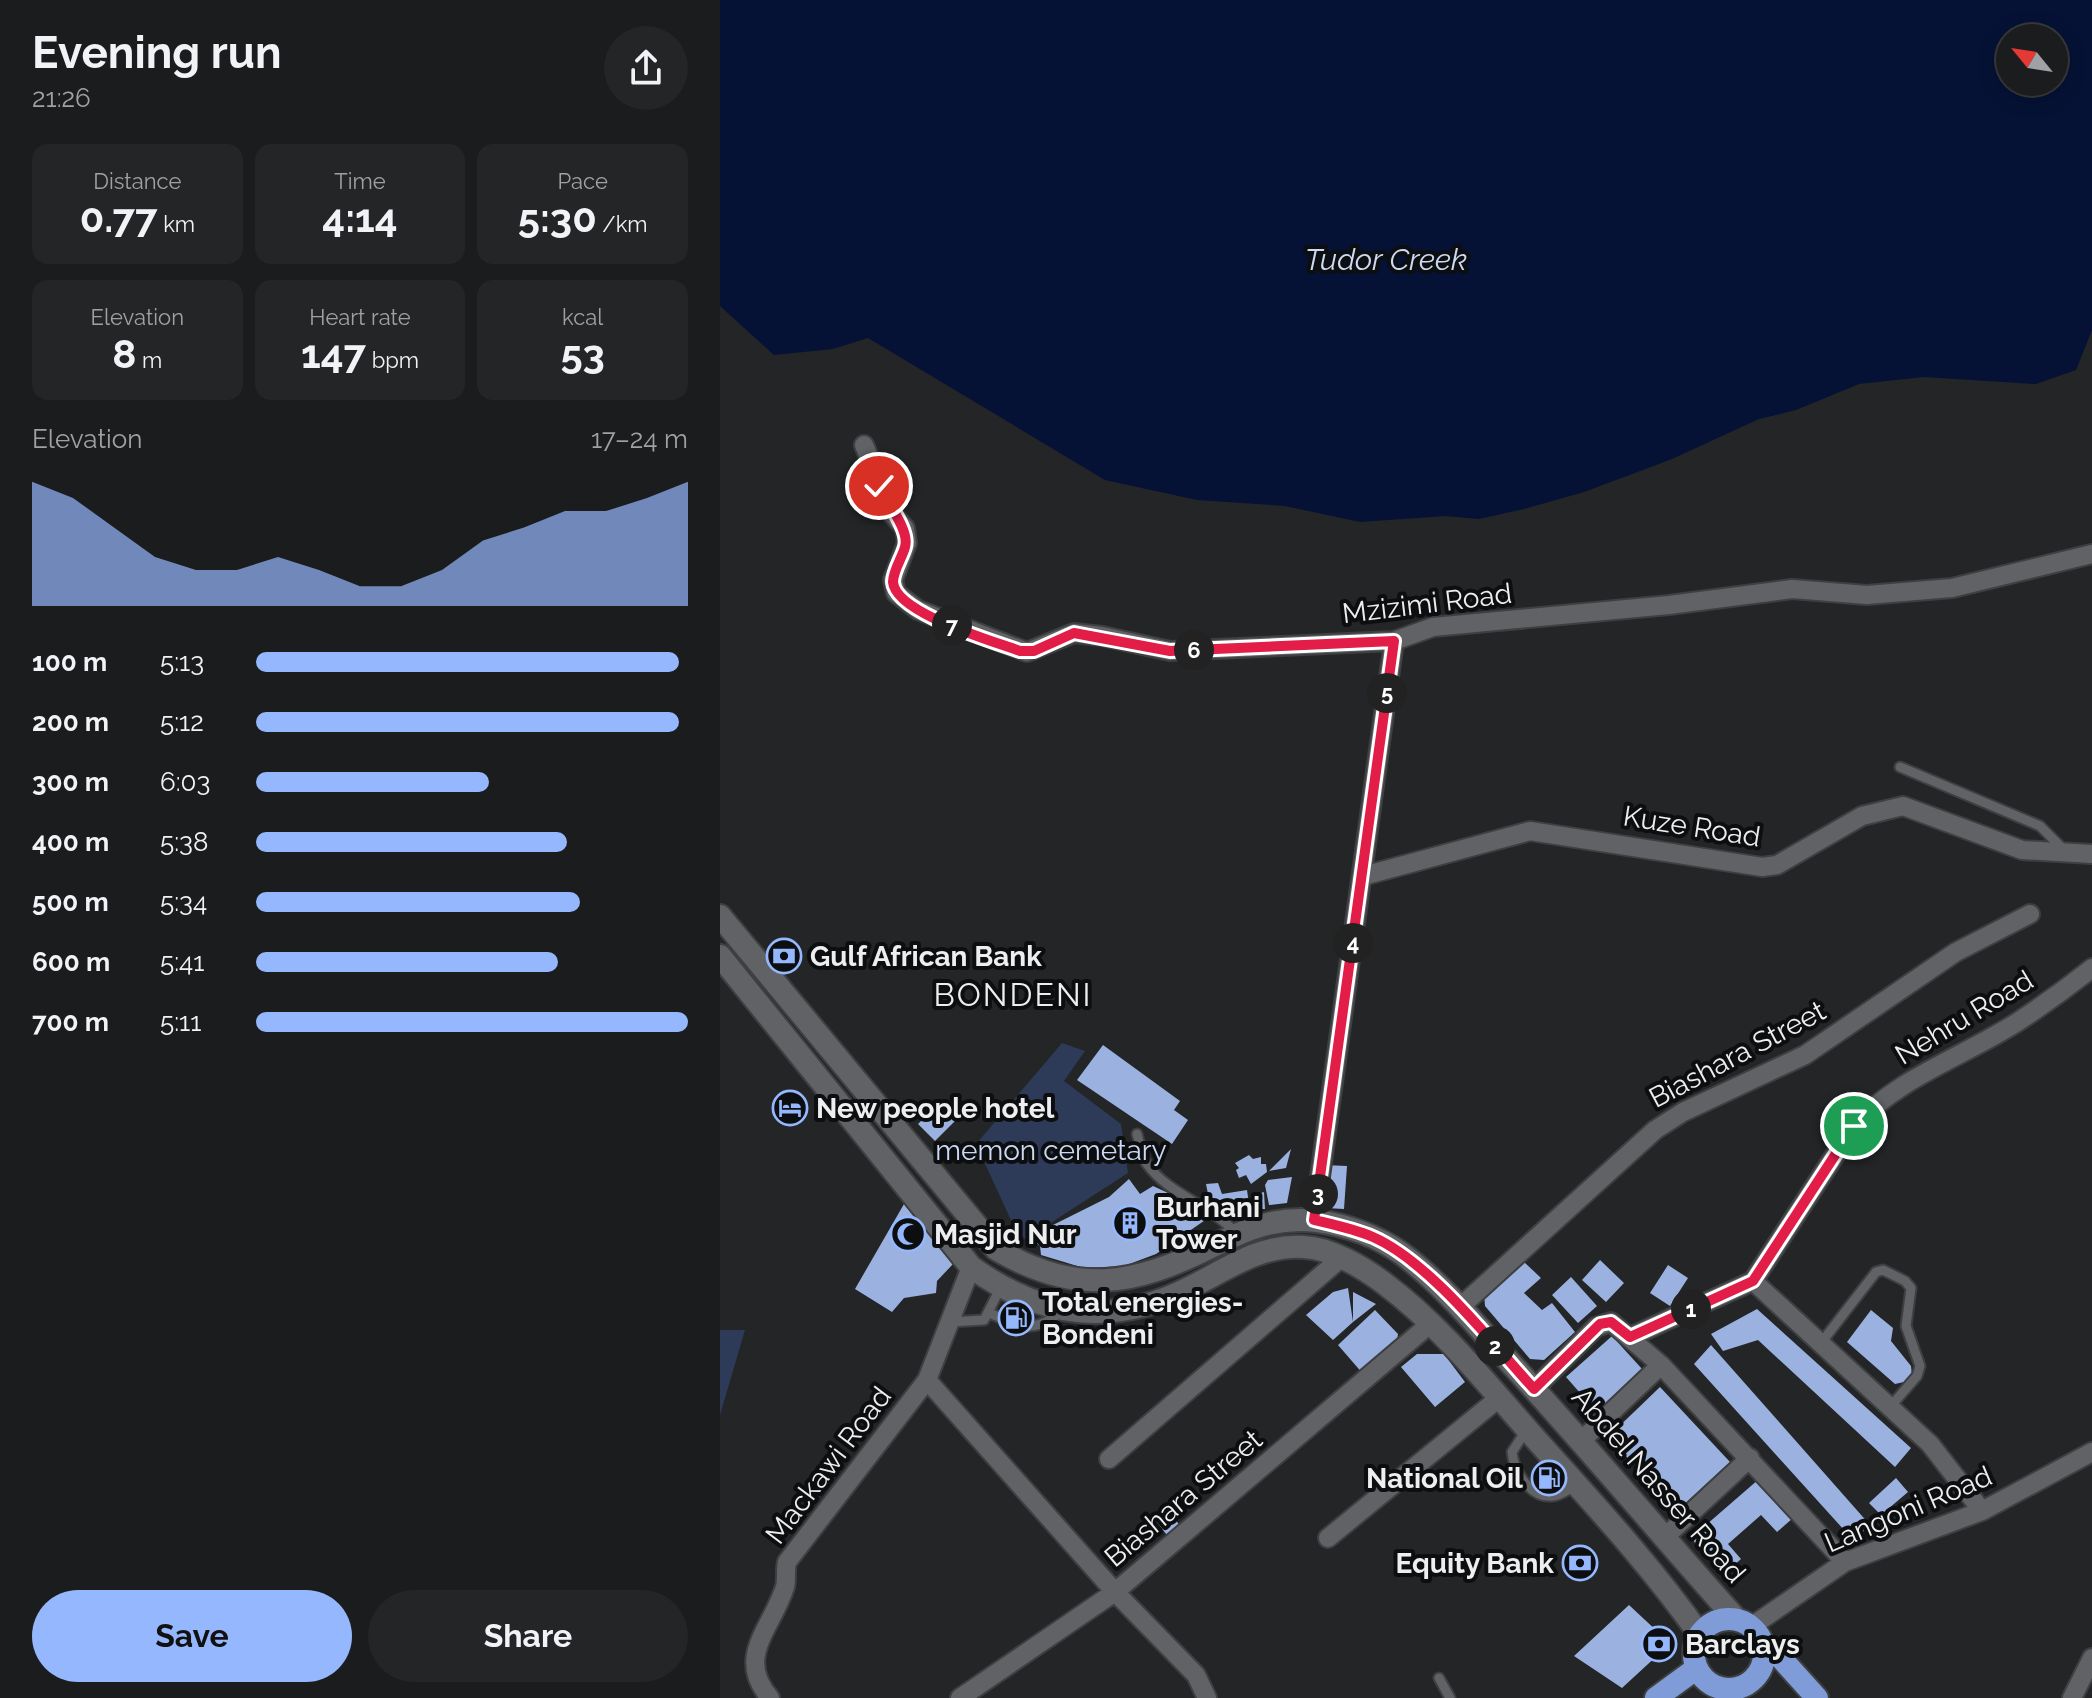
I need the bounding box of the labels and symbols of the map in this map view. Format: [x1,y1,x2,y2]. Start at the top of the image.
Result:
north arrow [1996,24,2068,96]
water label: Tudor Creek [1305,242,1467,277]
pin [845,452,913,520]
street label: Mzizimi Road [1340,577,1514,630]
pin: 7 [932,605,972,645]
pin: 6 [1174,630,1214,670]
pin: 5 [1367,673,1407,713]
street label: Kuze Road [1621,799,1763,854]
pin: 4 [1333,923,1373,963]
bank icon: Gulf African Bank [765,937,803,975]
place label: Gulf African Bank [810,940,1042,973]
street label: Nehru Road [1889,963,2039,1071]
district label: BONDENI [933,976,1093,1013]
street label: Biashara Street [1643,994,1832,1115]
hotel icon: New people hotel [771,1089,809,1127]
place label: New people hotel [816,1092,1055,1125]
pin [1820,1092,1888,1160]
park label: memon cemetary [935,1134,1167,1167]
pin: 3 [1298,1174,1338,1214]
place label: Burhani Tower [1156,1191,1260,1256]
building icon: Burhani Tower [1111,1204,1149,1242]
mosque icon: Masjid Nur [889,1215,927,1253]
place label: Masjid Nur [934,1218,1077,1251]
place label: Total energies- Bondeni [1042,1286,1243,1351]
pin: 1 [1671,1289,1711,1329]
fuel station icon: Total energies- Bondeni [997,1299,1035,1337]
pin: 2 [1475,1326,1515,1366]
street label: Mackawi Road [759,1380,898,1550]
street label: Abdel Nasser Road [1565,1381,1752,1590]
street label: Biashara Street [1098,1423,1269,1574]
fuel station icon: National Oil [1530,1459,1568,1497]
street label: Langoni Road [1820,1459,1997,1560]
place label: National Oil [1366,1462,1523,1495]
bank icon: Equity Bank [1561,1544,1599,1582]
place label: Equity Bank [1395,1547,1554,1580]
bank icon: Barclays [1640,1625,1678,1663]
place label: Barclays [1685,1628,1800,1661]

